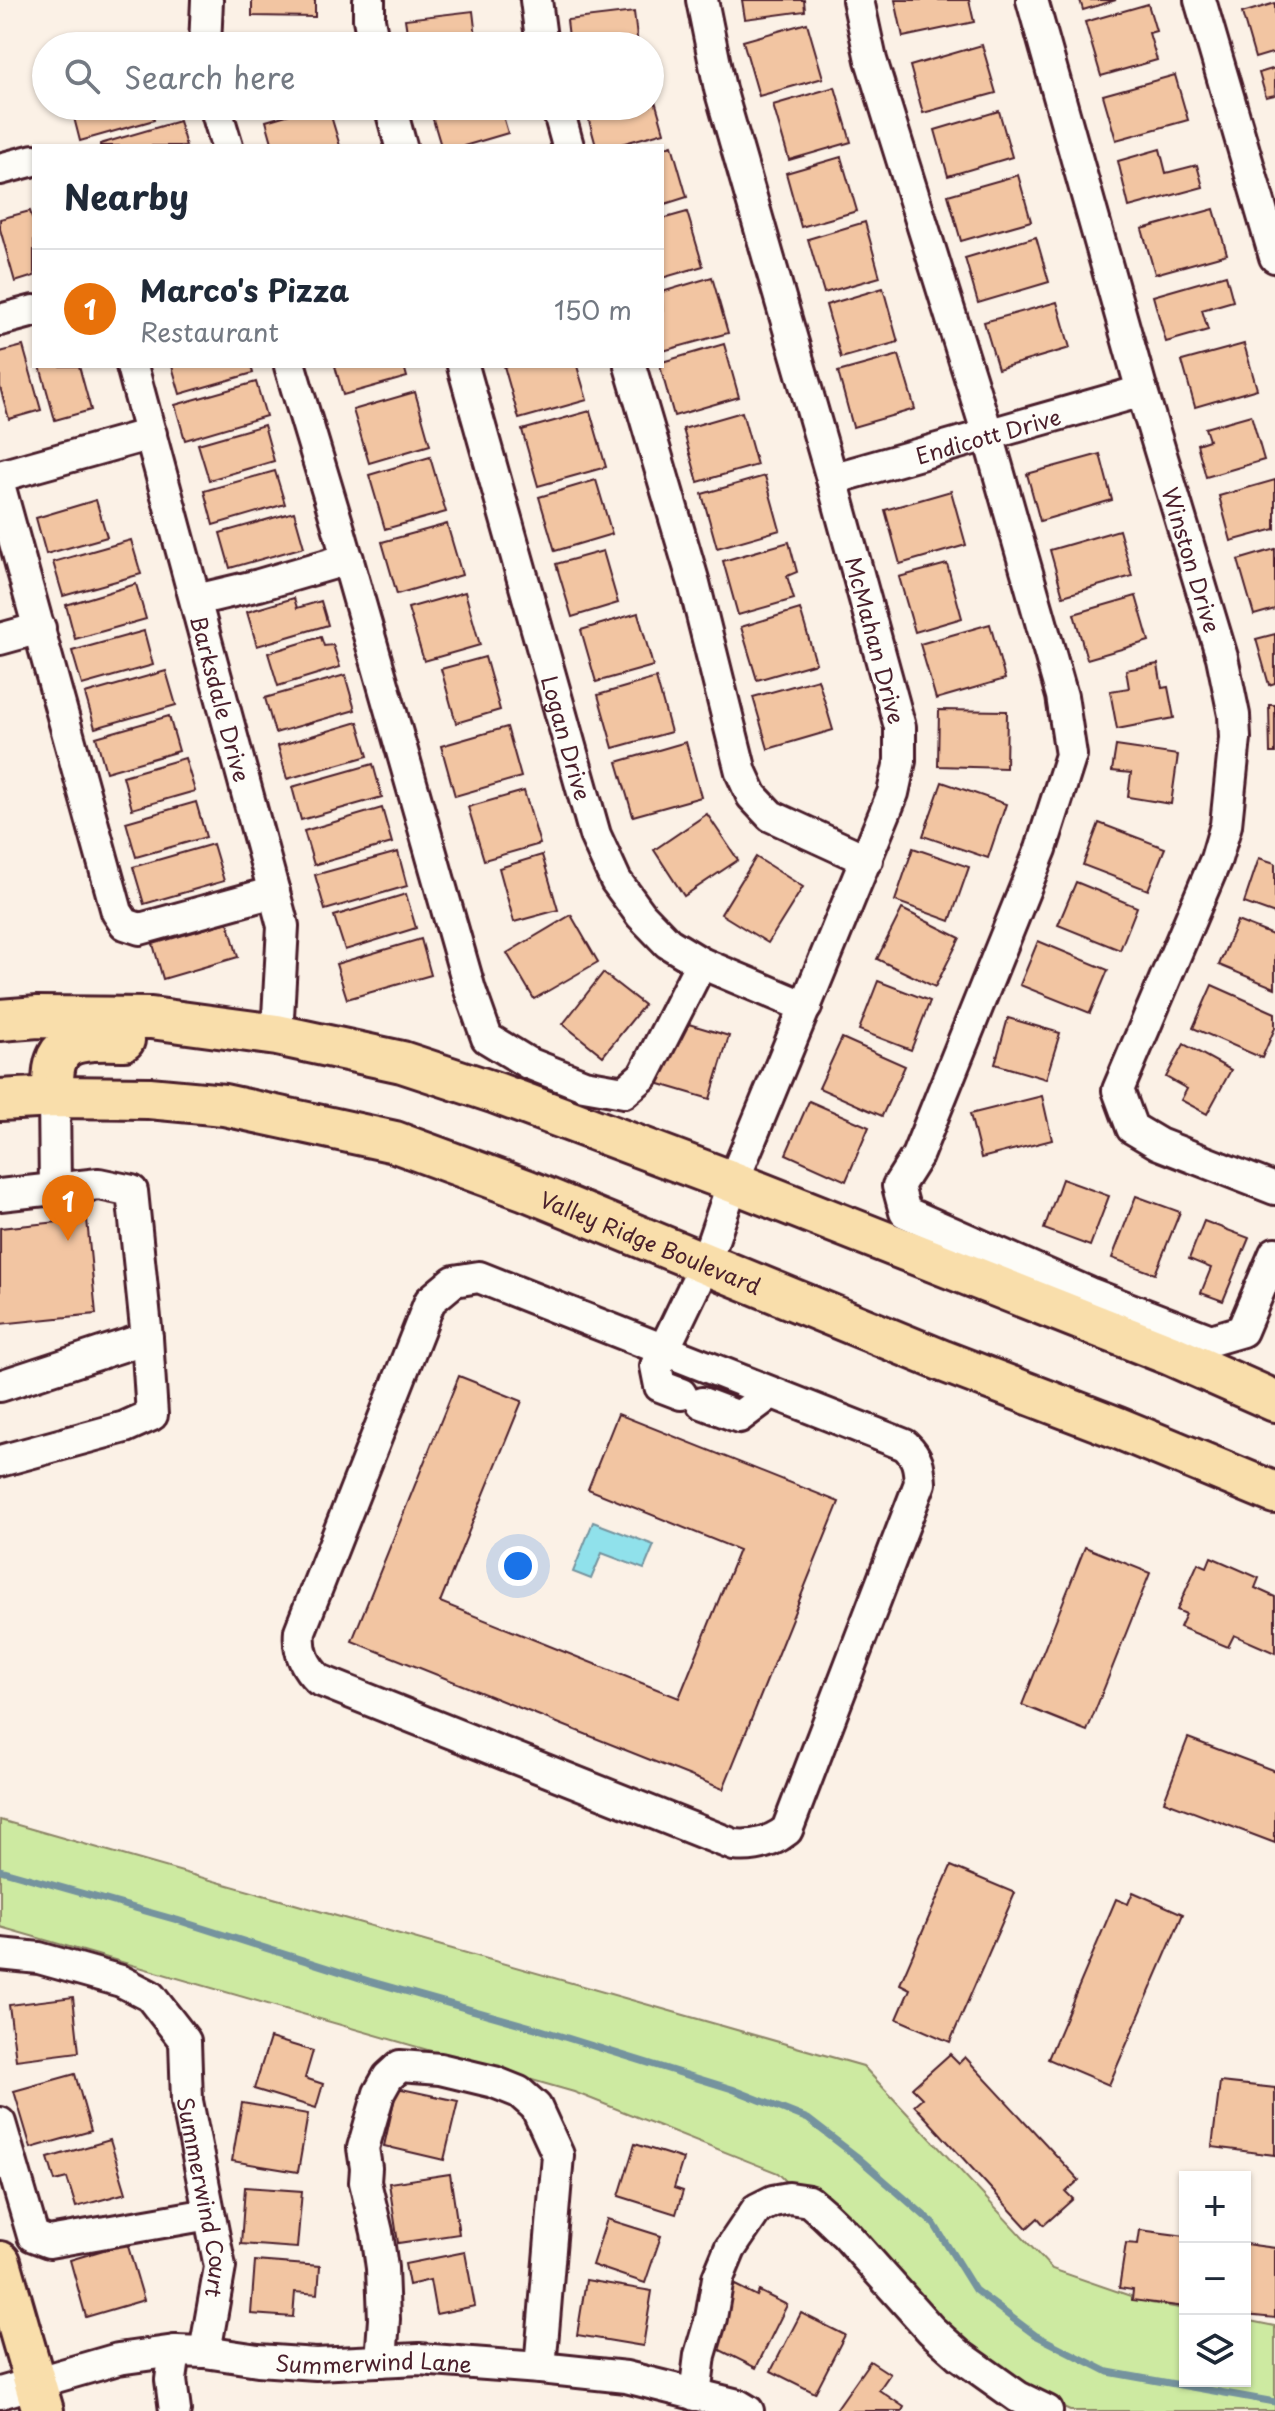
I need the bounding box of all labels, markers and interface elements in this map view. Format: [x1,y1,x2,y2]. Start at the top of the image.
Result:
search box [32,32,664,120]
icon: search [60,54,104,98]
text: Search here [124,54,296,99]
text: Nearby [64,170,189,222]
text: Marco's Pizza [140,267,349,312]
text: 1 [84,290,96,329]
text: 150 m [554,290,632,329]
text: Restaurant [140,312,279,351]
street label: Endicott Drive [912,399,1064,471]
street label: Winston Drive [1155,483,1230,636]
street label: McMahan Drive [838,553,914,727]
street label: Barksdale Drive [183,611,260,785]
street label: Logan Drive [534,671,601,804]
pin: 1 [42,1175,94,1241]
street label: Valley Ridge Boulevard [536,1181,766,1301]
your location [498,1546,538,1586]
street label: Summerwind Court [170,2094,236,2300]
map controls [1179,2171,1251,2387]
button: + [1179,2171,1251,2243]
button: − [1179,2243,1251,2315]
button: layers [1179,2315,1251,2387]
street label: Summerwind Lane [274,2342,473,2381]

